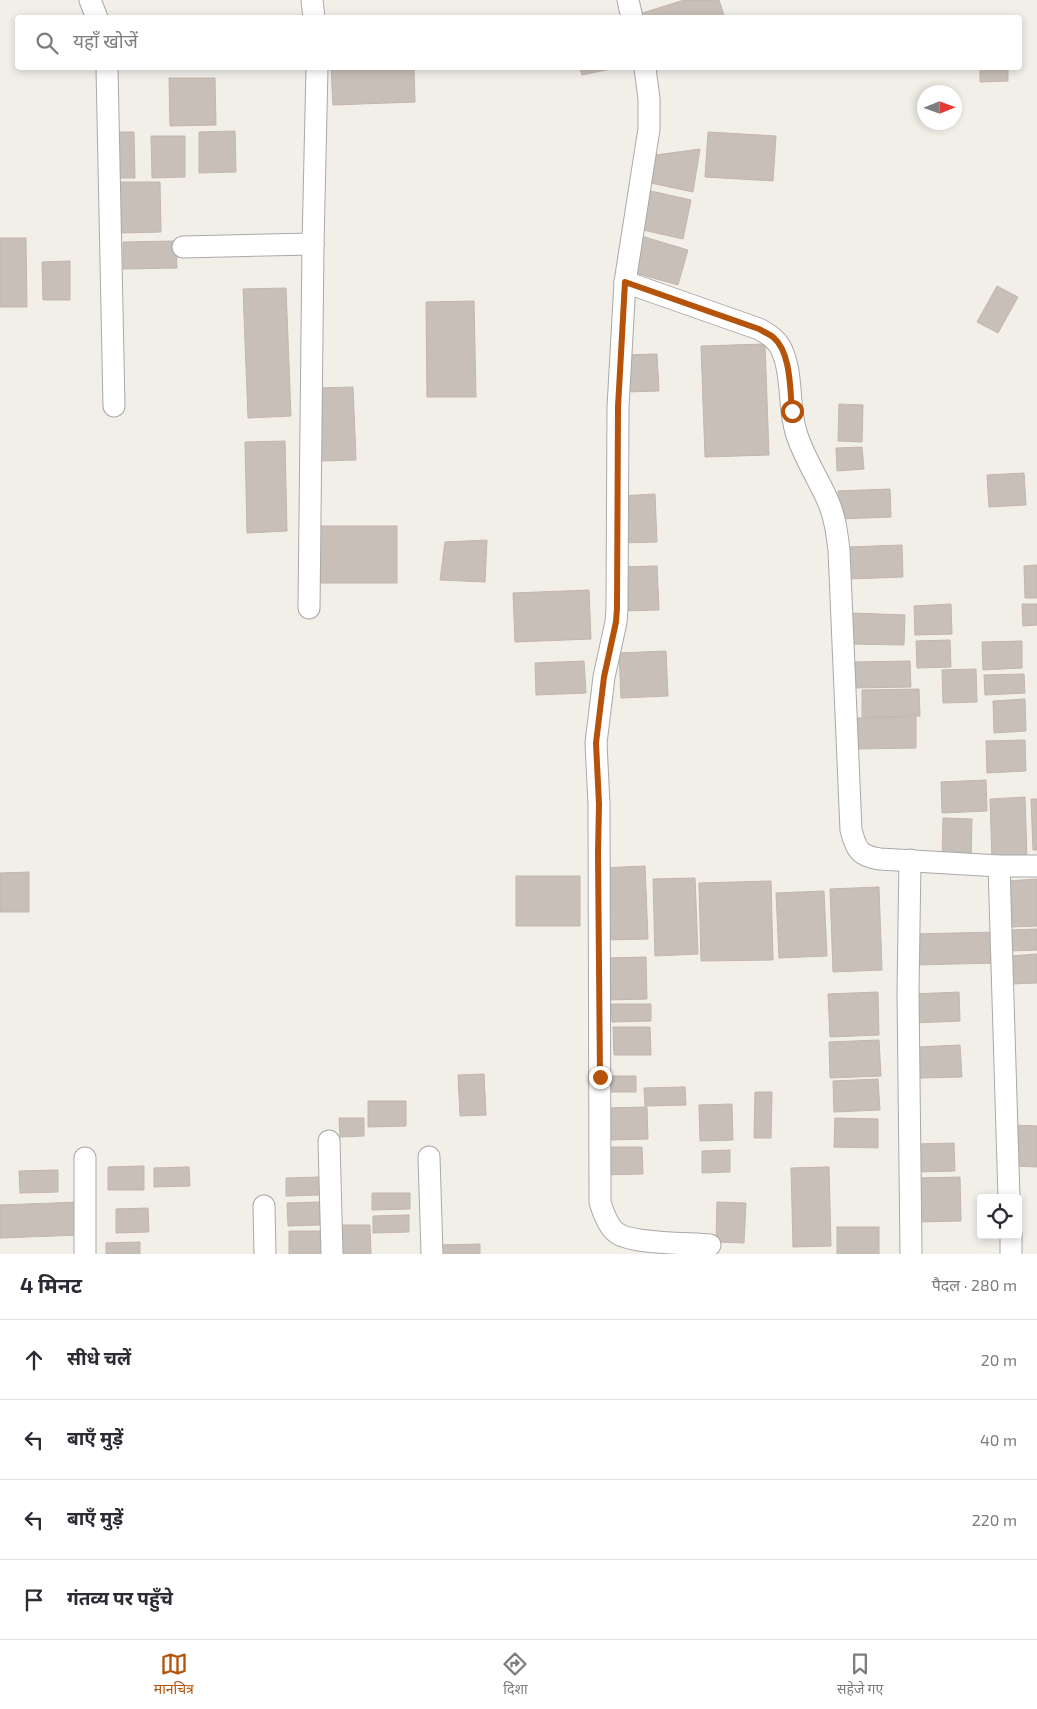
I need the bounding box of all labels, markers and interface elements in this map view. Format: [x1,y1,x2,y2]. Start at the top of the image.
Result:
search box [15,15,1022,70]
icon: search [33,29,61,57]
text: यहाँ खोजें [73,29,138,52]
north arrow [917,85,962,130]
route start [781,400,804,423]
route end [589,1066,612,1089]
map controls [977,1194,1022,1239]
button: locate [977,1194,1022,1239]
text: 4 मिनट [20,1272,82,1297]
text: पैदल · 280 m [932,1275,1017,1294]
icon: ahead [20,1346,48,1374]
text: सीधे चलें [67,1346,131,1369]
text: 20 m [981,1350,1017,1369]
icon: left [20,1426,48,1454]
text: बाएँ मुड़ें [67,1426,123,1449]
text: 40 m [980,1430,1017,1449]
icon: left [20,1506,48,1534]
text: बाएँ मुड़ें [67,1506,123,1529]
text: 220 m [972,1510,1017,1529]
icon: arrive [20,1586,48,1614]
text: गंतव्य पर पहुँचे [67,1586,173,1609]
tab: मानचित्र [154,1650,194,1700]
tab: दिशा [501,1650,529,1700]
tab: सहेजे गए [837,1650,883,1700]

